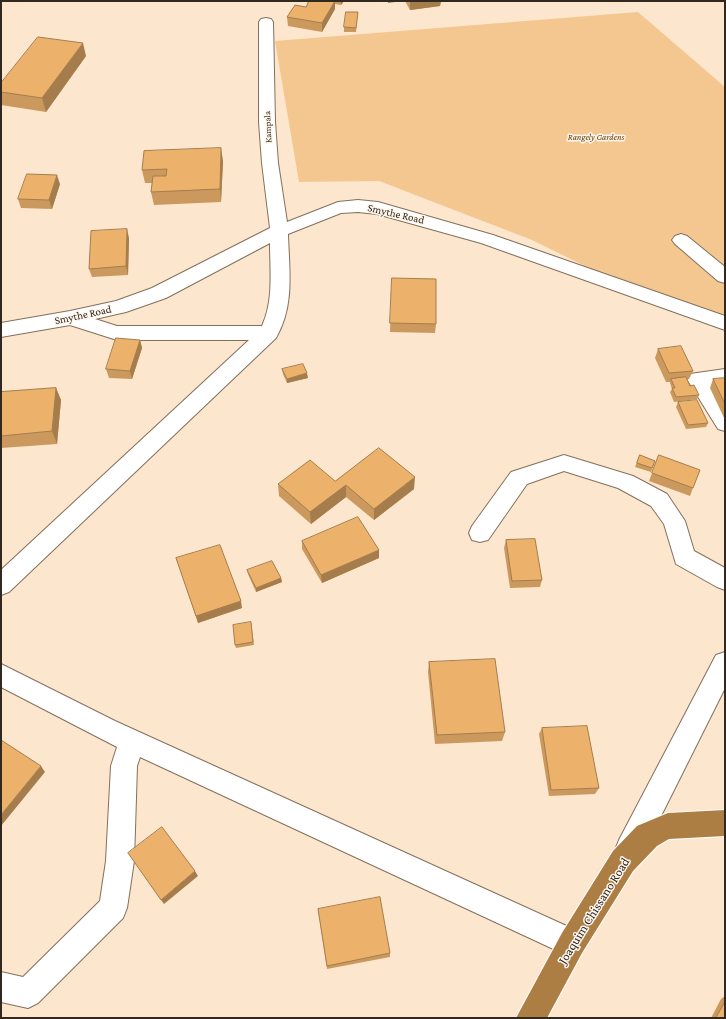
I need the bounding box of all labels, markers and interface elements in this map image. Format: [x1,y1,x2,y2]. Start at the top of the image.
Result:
street label: Kampala [262,111,274,143]
park label: Rangely Gardens [568,132,624,142]
street label: Smythe Road [366,201,426,227]
street label: Smythe Road [53,303,113,327]
street label: Joaquim Chissano Road [555,855,633,967]

